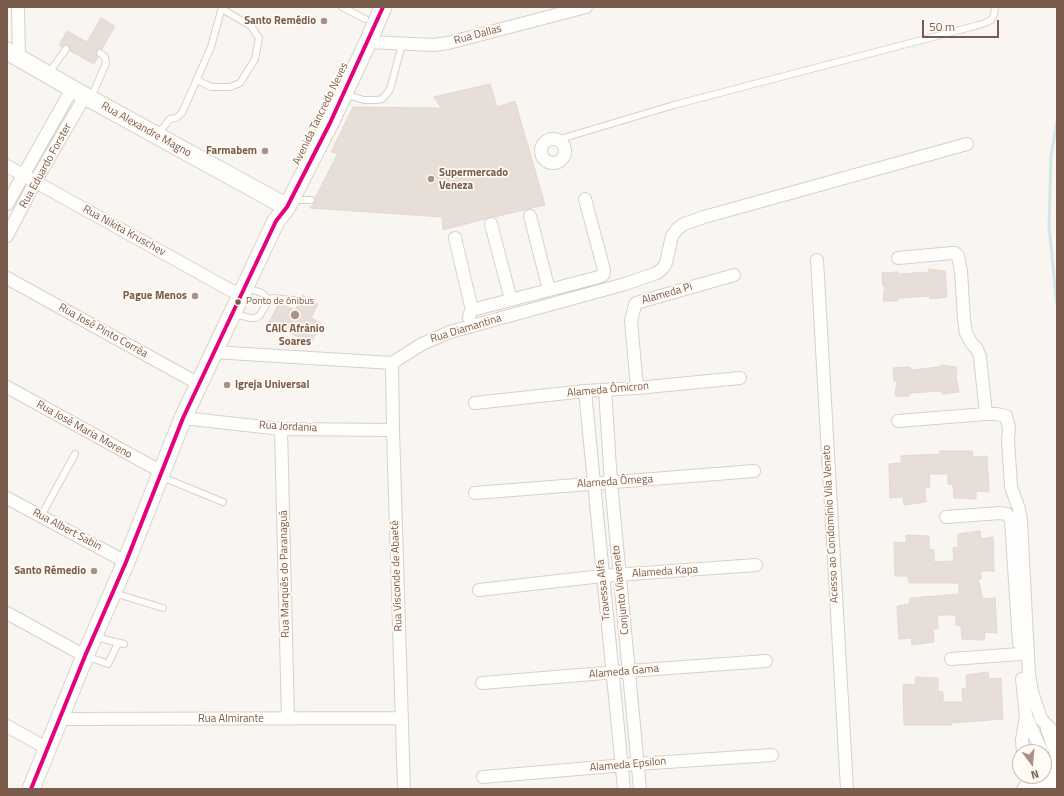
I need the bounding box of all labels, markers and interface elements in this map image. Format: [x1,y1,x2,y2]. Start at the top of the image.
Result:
scale bar [924,12,1001,38]
place label: Santo Remédio [244,14,316,28]
marker: Santo Remédio [319,16,329,26]
text: 50 m [929,17,955,36]
street label: Rua Dallas [453,22,503,48]
street label: Avenida Tancredo Neves [290,61,352,167]
street label: Rua Alexandre Magno [99,100,193,160]
street label: Rua Eduardo Forster [17,121,75,211]
place label: Farmabem [206,144,257,158]
marker: Farmabem [260,146,270,156]
place label: Supermercado Veneza [439,166,508,192]
marker: Supermercado Veneza [426,174,436,184]
street label: Rua Nikita Kruschev [80,203,168,259]
street label: Alameda Pi [640,280,694,308]
place label: Pague Menos [123,289,187,303]
marker: Pague Menos [190,291,200,301]
place label: Ponto de ônibus [246,296,314,308]
marker: Ponto de ônibus [233,297,243,307]
street label: Rua José Pinto Corrêa [56,301,150,361]
marker: CAIC Afrânio Soares [289,309,301,321]
street label: Rua Diamantina [429,312,503,346]
place label: CAIC Afrânio Soares [265,322,325,348]
place label: Igreja Universal [235,378,309,392]
marker: Igreja Universal [222,380,232,390]
street label: Alameda Ômicron [566,380,650,400]
street label: Rua José Maria Moreno [34,398,134,462]
street label: Rua Jordania [259,419,317,435]
street label: Acesso ao Condomínio Vila Veneto [820,445,842,603]
street label: Alameda Ômega [576,473,654,491]
street label: Rua Albert Sabin [30,506,104,554]
street label: Rua Marquês do Paranaguá [277,510,293,638]
street label: Rua Visconde de Abaeté [388,520,406,632]
street label: Conjunto Viaveneto [610,545,632,635]
street label: Travessa Alfa [594,559,614,621]
street label: Alameda Kapa [632,563,698,581]
place label: Santo Rémedio [14,564,86,578]
marker: Santo Rémedio [89,566,99,576]
street label: Alameda Gama [589,662,659,682]
street label: Rua Almirante [198,712,264,726]
north arrow [1012,744,1052,784]
street label: Alameda Epsilon [589,755,667,775]
text: N [1029,766,1041,783]

